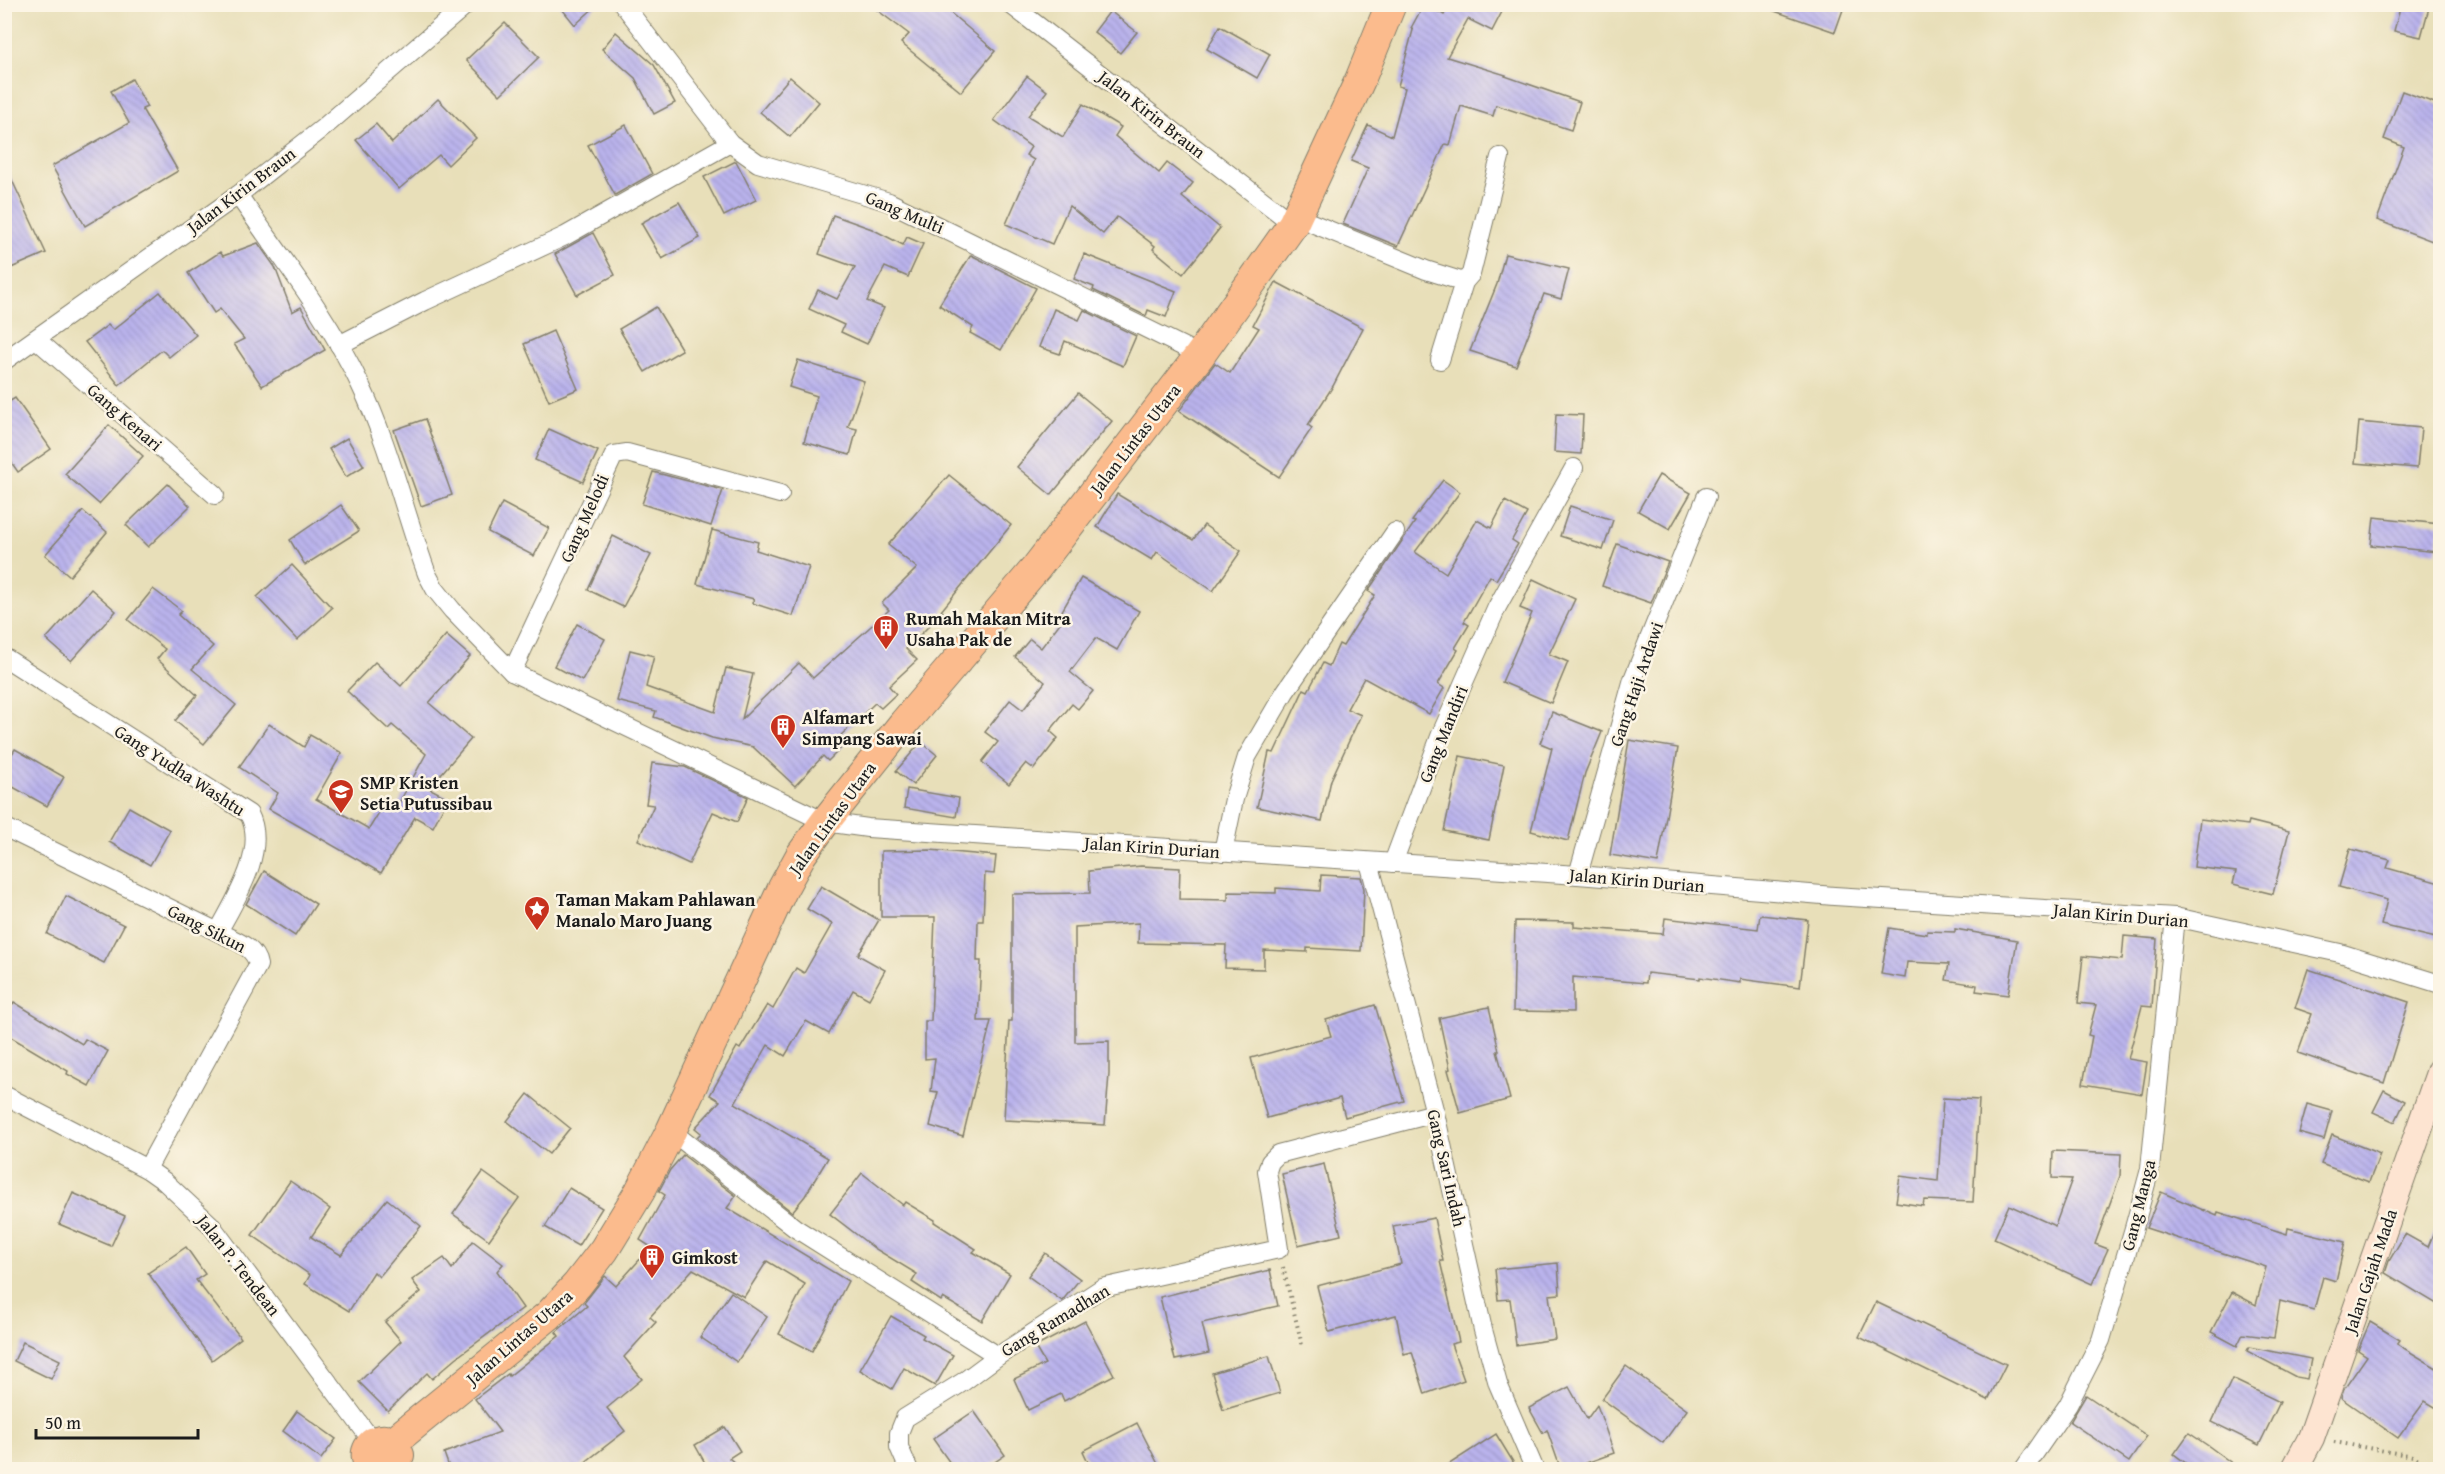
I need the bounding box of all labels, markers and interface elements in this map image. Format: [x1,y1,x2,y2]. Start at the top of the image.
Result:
street label: Jalan Kirin Braun [1091,62,1211,165]
street label: Jalan Kirin Braun [179,140,301,241]
street label: Gang Multi [861,183,949,241]
street label: Gang Kenari [81,377,169,457]
street label: Jalan Lintas Utara [1082,377,1187,502]
street label: Gang Melodi [552,469,616,567]
place label: Rumah Makan Mitra Usaha Pak de [906,605,1071,653]
building icon: Rumah Makan Mitra Usaha Pak de [871,613,901,651]
street label: Gang Haji Ardawi [1602,618,1670,750]
street label: Gang Mandiri [1411,681,1475,787]
place label: Alfamart Simpang Sawai [802,704,922,752]
building icon: Alfamart Simpang Sawai [768,712,798,750]
street label: Gang Yudha Washtu [109,717,251,823]
street label: Jalan Lintas Utara [780,755,883,882]
place label: SMP Kristen Setia Putussibau [360,769,493,817]
school or university icon: SMP Kristen Setia Putussibau [326,777,356,815]
street label: Jalan Kirin Durian [1081,829,1221,865]
street label: Jalan Kirin Durian [1566,860,1706,899]
place label: Taman Makam Pahlawan Manalo Maro Juang [556,886,756,934]
place icon: Taman Makam Pahlawan Manalo Maro Juang [522,894,552,932]
street label: Jalan Kirin Durian [2050,895,2190,934]
street label: Gang Sikun [163,897,251,959]
street label: Gang Sari Indah [1420,1107,1474,1229]
street label: Gang Manga [2114,1156,2162,1253]
street label: Jalan Gajah Mada [2335,1205,2404,1339]
street label: Jalan P. Tendean [189,1207,287,1322]
building icon: Gimkost [637,1242,667,1280]
place label: Gimkost [672,1244,738,1271]
street label: Gang Ramadhan [996,1277,1114,1363]
street label: Jalan Lintas Utara [458,1282,579,1393]
scale bar [36,1402,198,1440]
text: 50 m [45,1409,81,1436]

